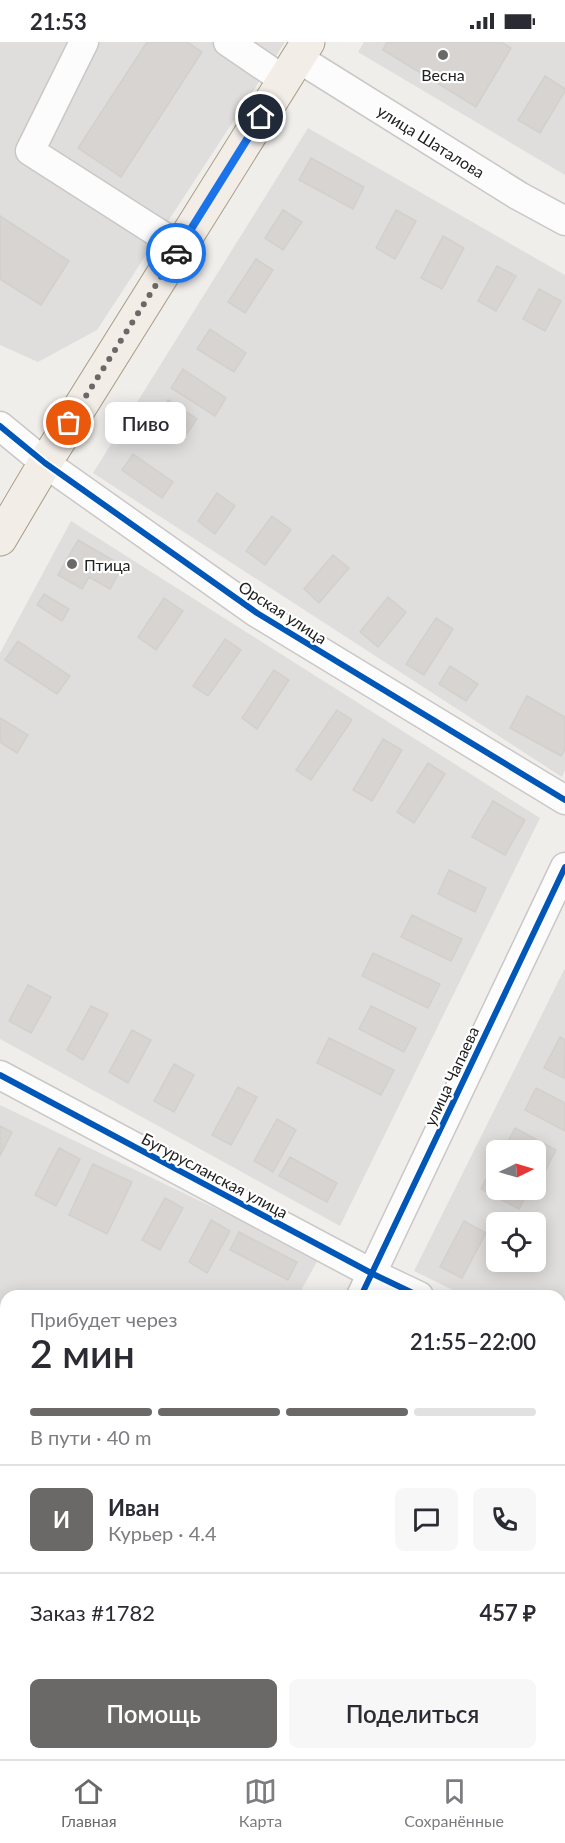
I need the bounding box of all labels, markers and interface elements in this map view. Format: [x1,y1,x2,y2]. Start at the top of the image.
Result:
text: 21:53 [30,8,87,35]
marker: Весна [436,48,450,62]
place label: Весна [421,65,465,84]
pin [235,91,286,142]
icon: home [244,100,277,133]
street label: улица Шаталова [374,100,488,182]
courier [146,223,206,283]
icon: car [160,237,193,270]
pin [43,397,94,448]
callout: Пиво [105,402,186,444]
icon: bag [52,406,85,439]
text: Пиво [122,411,169,435]
place label: Птица [84,555,131,574]
marker: Птица [65,557,79,571]
street label: Орская улица [235,576,331,648]
street label: улица Чапаева [420,1023,482,1129]
street label: Бугурусланская улица [139,1128,291,1222]
north arrow [486,1140,546,1200]
map controls [486,1140,546,1272]
button: locate [486,1212,546,1272]
text: Прибудет через [30,1307,177,1331]
text: 21:55–22:00 [410,1328,536,1355]
text: 2 мин [30,1330,135,1376]
text: В пути · 40 m [30,1425,151,1449]
button: chat [395,1488,458,1551]
button: phone [473,1488,536,1551]
text: Иван [108,1494,160,1521]
text: И [53,1506,70,1533]
text: Курьер · 4.4 [108,1521,217,1545]
text: Заказ #1782 [30,1599,155,1626]
text: 457 ₽ [480,1599,536,1626]
button: Помощь [30,1679,277,1748]
button: Поделиться [289,1679,536,1748]
tab: Главная [61,1775,117,1830]
tab: Карта [239,1775,282,1830]
tab: Сохранённые [404,1775,504,1830]

